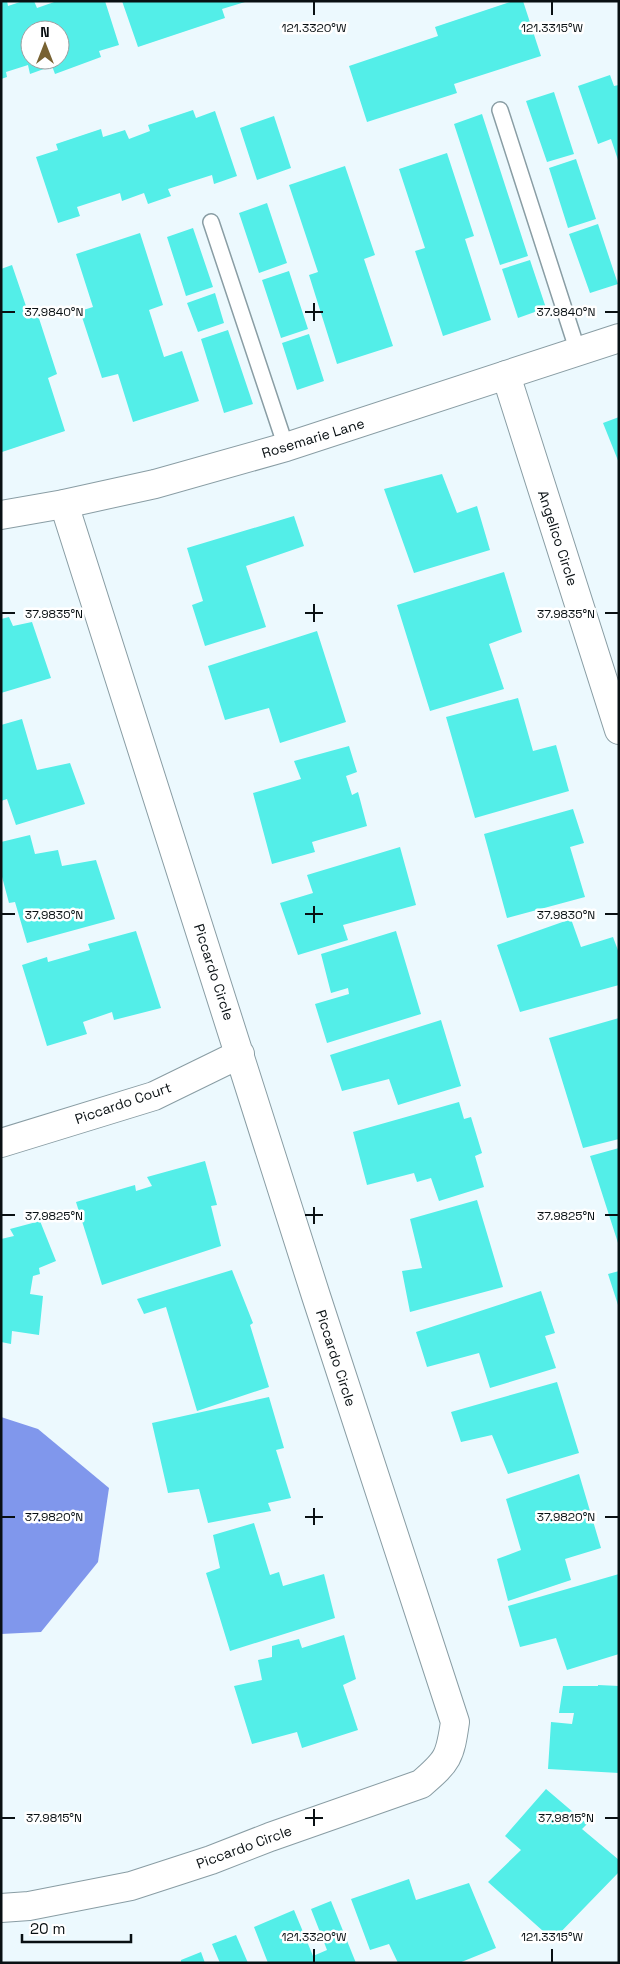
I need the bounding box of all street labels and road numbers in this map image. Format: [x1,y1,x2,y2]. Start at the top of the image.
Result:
street label: Rosemarie Lane [259,414,367,462]
street label: Angelico Circle [534,488,582,588]
street label: Piccardo Circle [190,921,238,1023]
street label: Piccardo Court [72,1078,174,1128]
street label: Piccardo Circle [312,1307,360,1409]
street label: Piccardo Circle [194,1821,294,1873]

